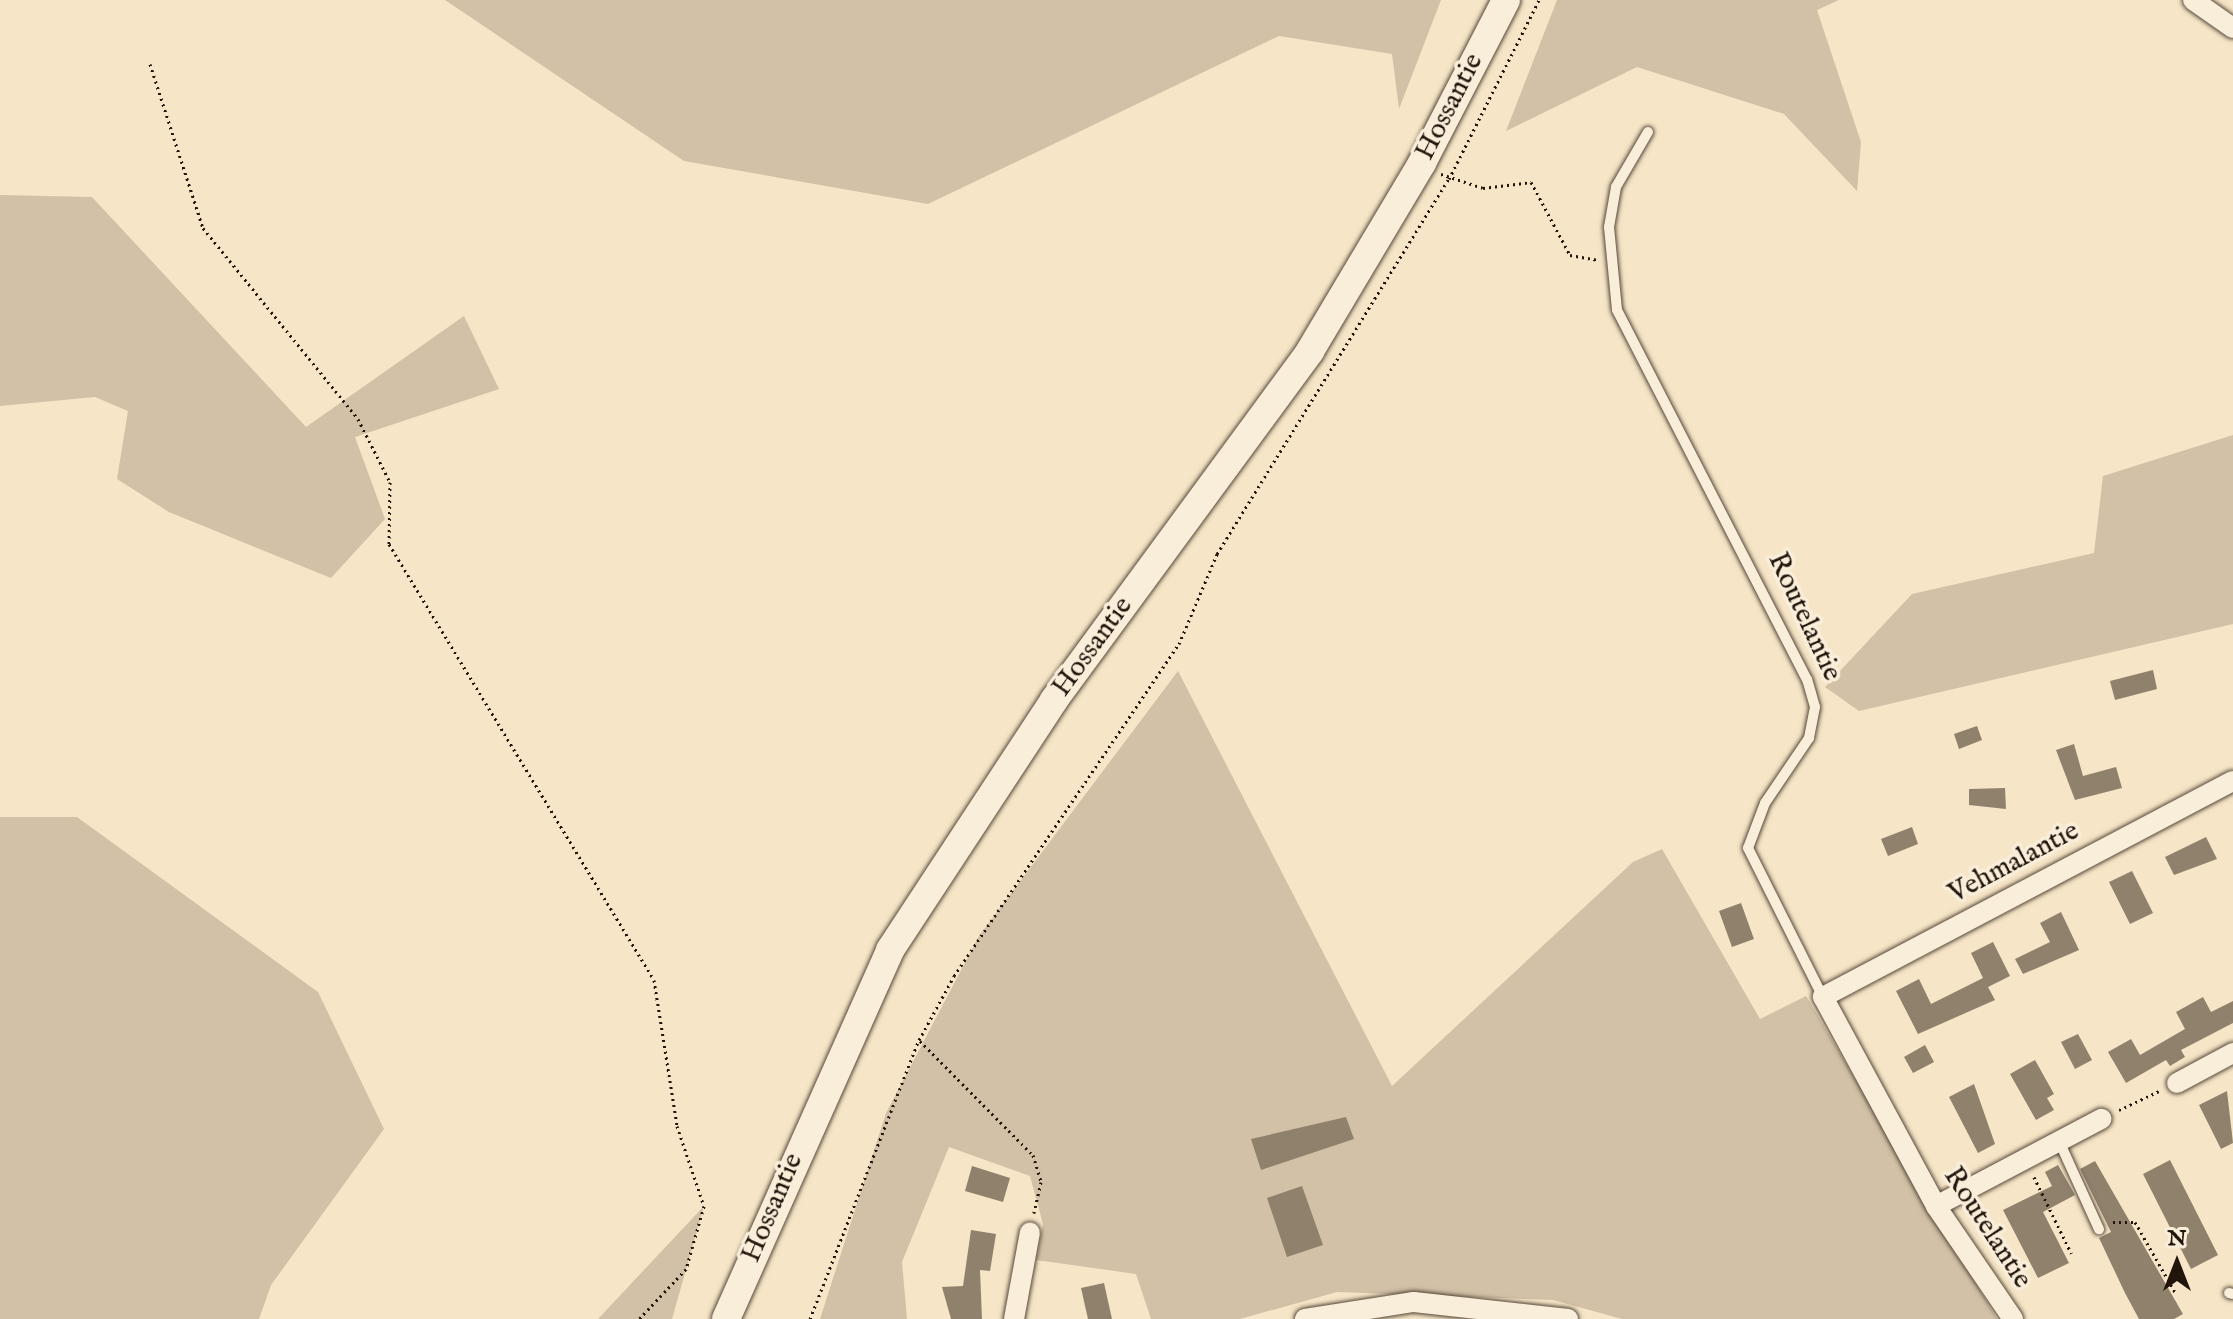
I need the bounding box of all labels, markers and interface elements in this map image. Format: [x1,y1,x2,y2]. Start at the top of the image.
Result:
street label: Hossantie [1409,48,1491,166]
street label: Routelantie [1760,548,1848,686]
street label: Hossantie [1046,591,1140,703]
street label: Vehmalantie [1943,815,2085,911]
street label: Hossantie [735,1148,811,1268]
street label: Routelantie [1935,1161,2039,1295]
north arrow [2137,1223,2217,1303]
text: N [2167,1225,2187,1253]

